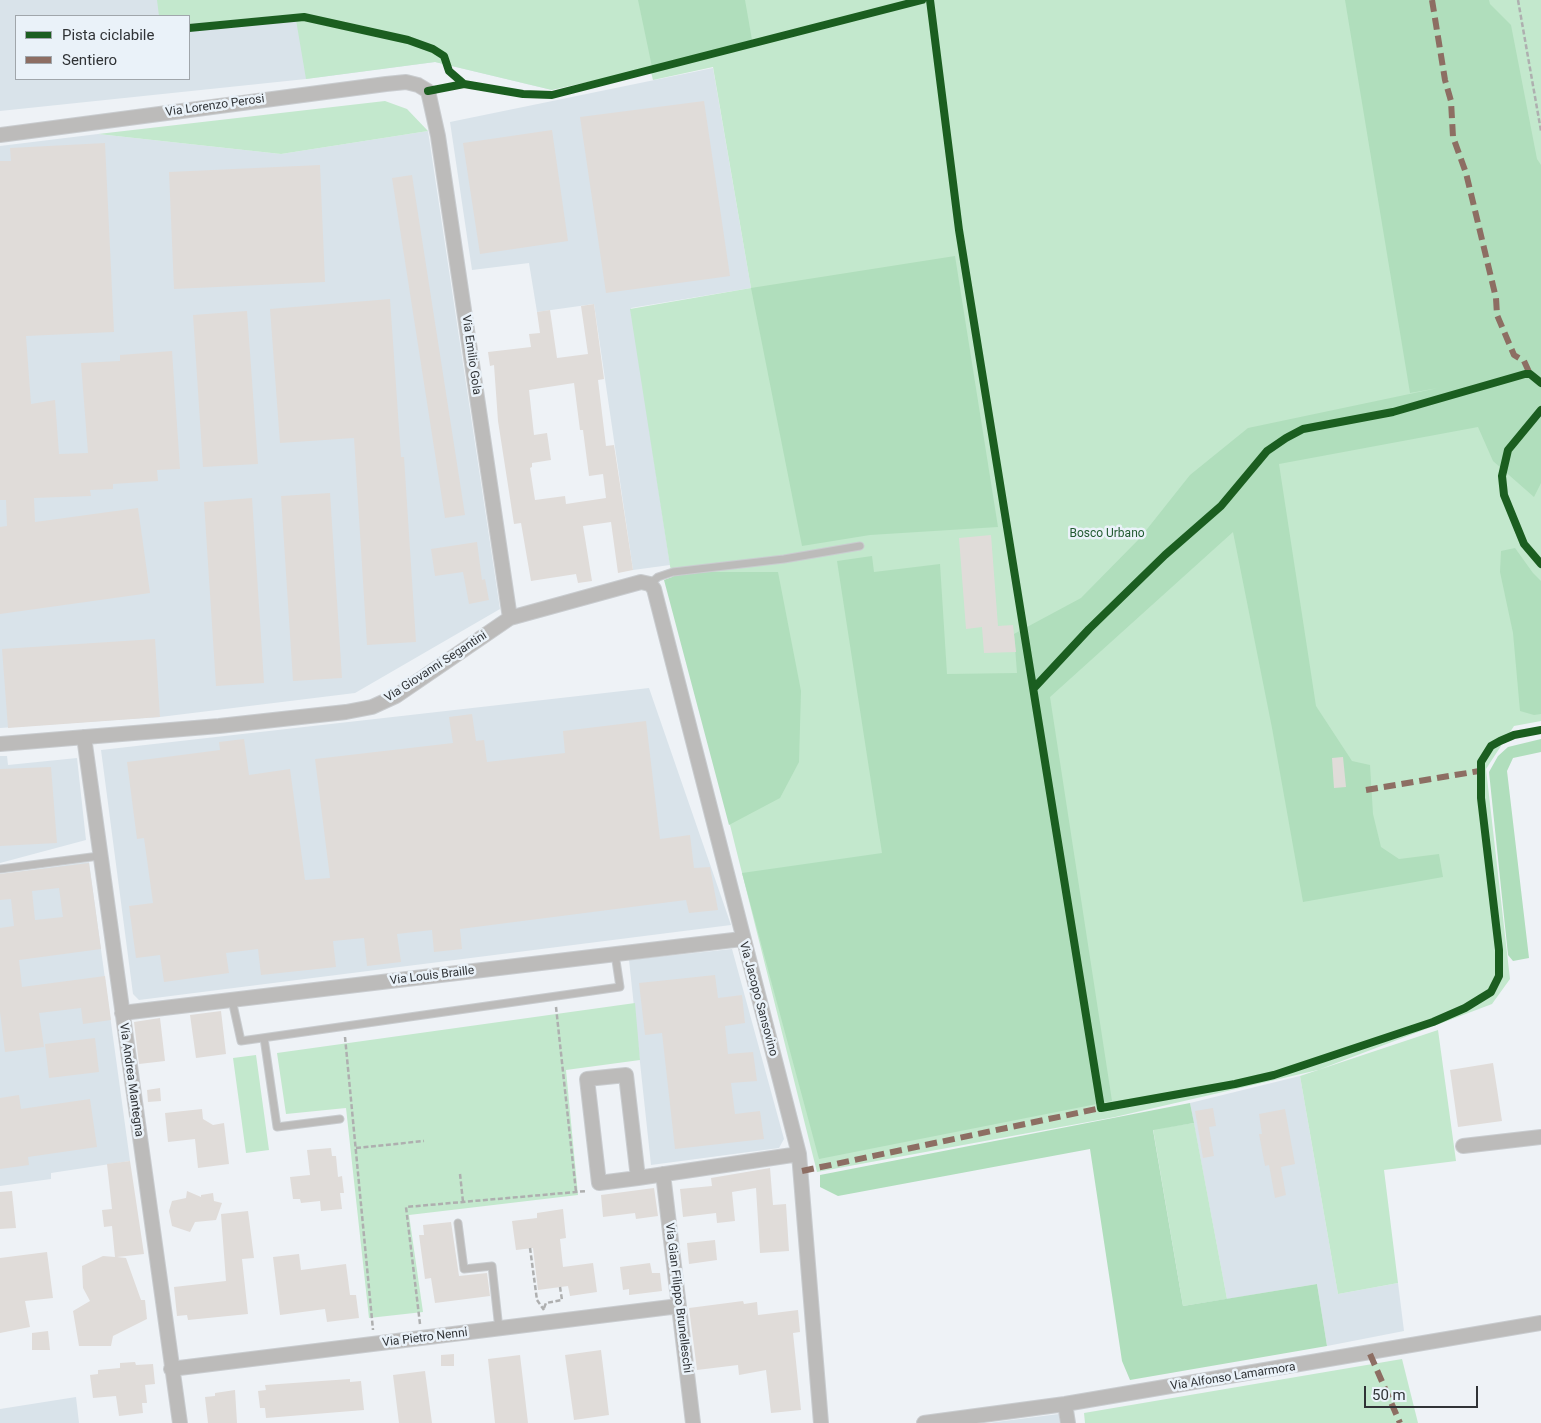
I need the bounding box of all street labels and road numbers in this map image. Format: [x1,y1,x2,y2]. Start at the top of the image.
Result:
street label: Via Lorenzo Perosi [165,92,265,120]
street label: Via Emilio Gola [458,314,484,396]
street label: Via Giovanni Segantini [382,629,490,705]
street label: Via Jacopo Sansovino [736,940,780,1058]
street label: Via Louis Braille [389,964,475,988]
street label: Via Andrea Mantegna [116,1022,146,1138]
street label: Via Gian Filippo Brunelleschi [662,1222,694,1374]
street label: Via Pietro Nenni [382,1326,468,1350]
street label: Via Alfonso Lamarmora [1170,1360,1296,1394]

